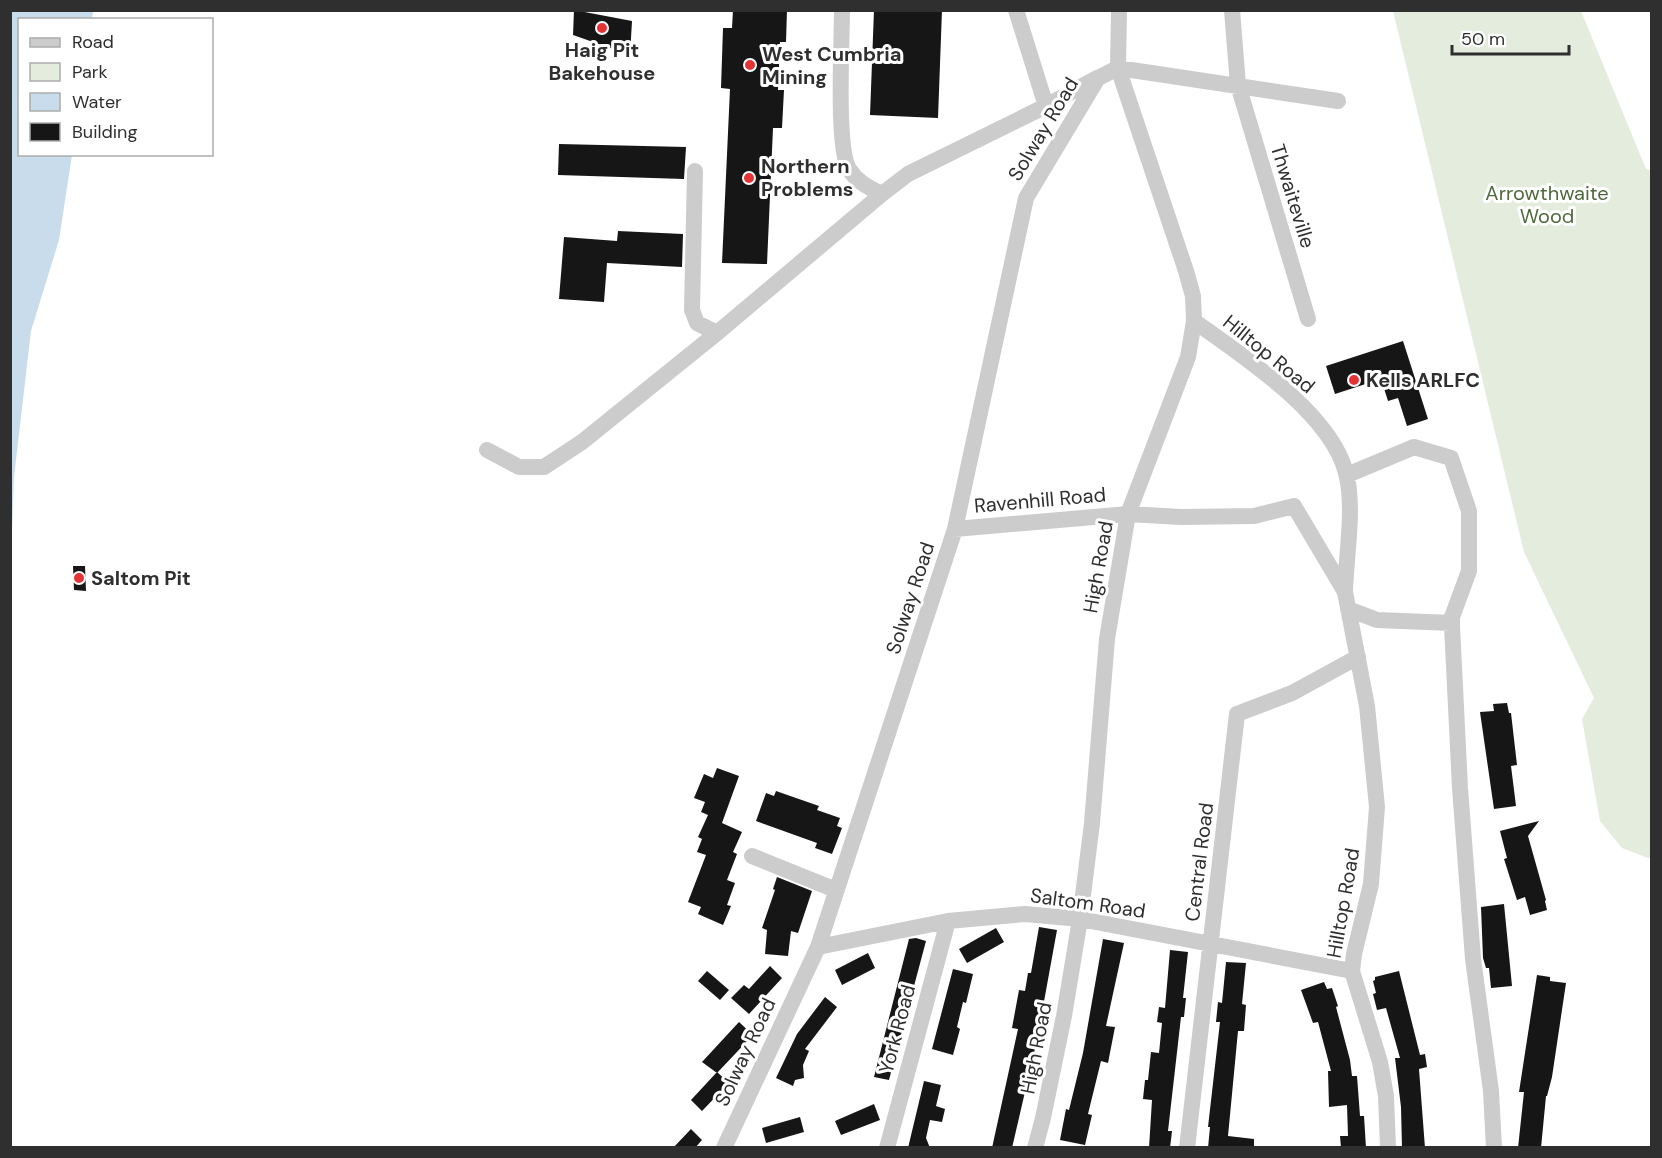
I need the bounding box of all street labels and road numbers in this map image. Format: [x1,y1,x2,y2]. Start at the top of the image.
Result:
street label: Solway Road [1002,72,1084,186]
street label: Thwaiteville [1265,141,1321,251]
street label: Hilltop Road [1218,309,1320,399]
street label: Ravenhill Road [973,481,1107,519]
street label: High Road [1077,519,1119,615]
street label: Solway Road [880,539,940,657]
street label: Central Road [1179,801,1219,923]
street label: Hilltop Road [1321,846,1365,960]
street label: Saltom Road [1029,882,1147,924]
street label: York Road [873,982,921,1076]
street label: Solway Road [709,994,781,1110]
street label: High Road [1014,1000,1058,1096]

